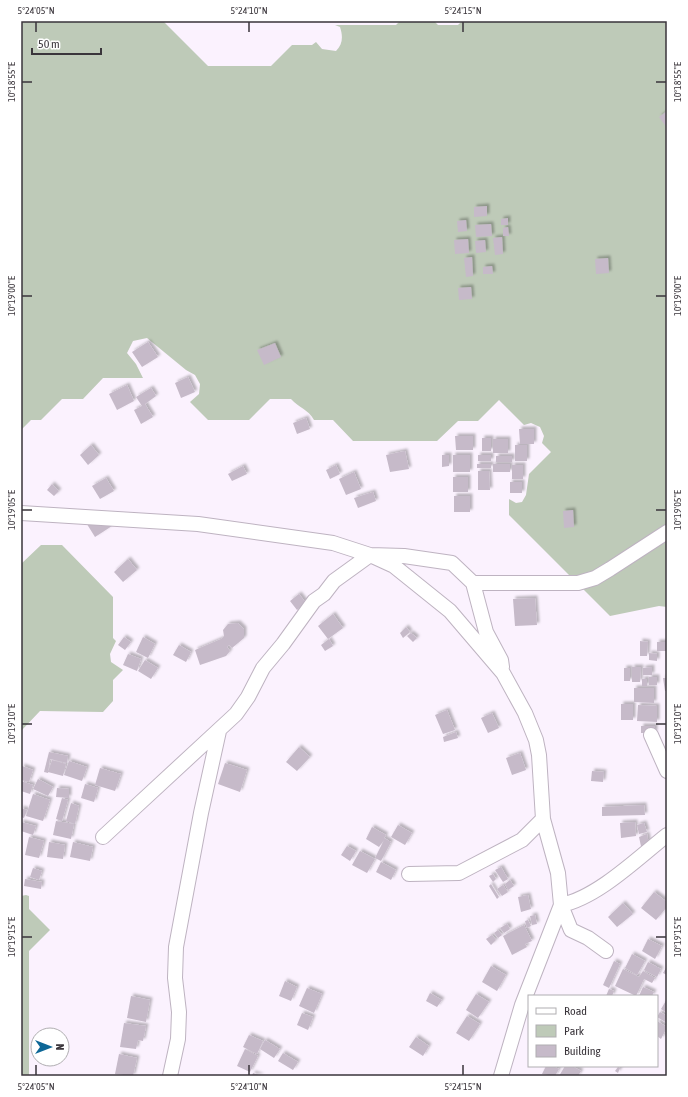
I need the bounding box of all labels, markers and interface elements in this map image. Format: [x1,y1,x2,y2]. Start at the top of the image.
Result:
text: 5°24'05"N [17,5,55,16]
text: 5°24'10"N [230,5,268,16]
text: 5°24'15"N [444,5,482,16]
scale bar [32,30,101,56]
text: 50 m [38,37,60,51]
text: 10°18'55"E [6,61,17,102]
text: 10°18'55"E [672,61,683,102]
text: 10°19'00"E [6,275,17,316]
text: 10°19'00"E [672,275,683,316]
text: 10°19'05"E [6,489,17,530]
text: 10°19'05"E [672,489,683,530]
text: 10°19'10"E [6,703,17,744]
text: 10°19'10"E [672,703,683,744]
text: 10°19'15"E [6,916,17,957]
text: 10°19'15"E [672,916,683,957]
legend [528,995,658,1067]
text: Road [564,1004,587,1018]
text: Park [564,1024,585,1038]
north arrow [30,1027,70,1067]
text: N [54,1044,66,1050]
text: Building [564,1044,602,1058]
text: 5°24'05"N [17,1081,55,1092]
text: 5°24'10"N [230,1081,268,1092]
text: 5°24'15"N [444,1081,482,1092]

